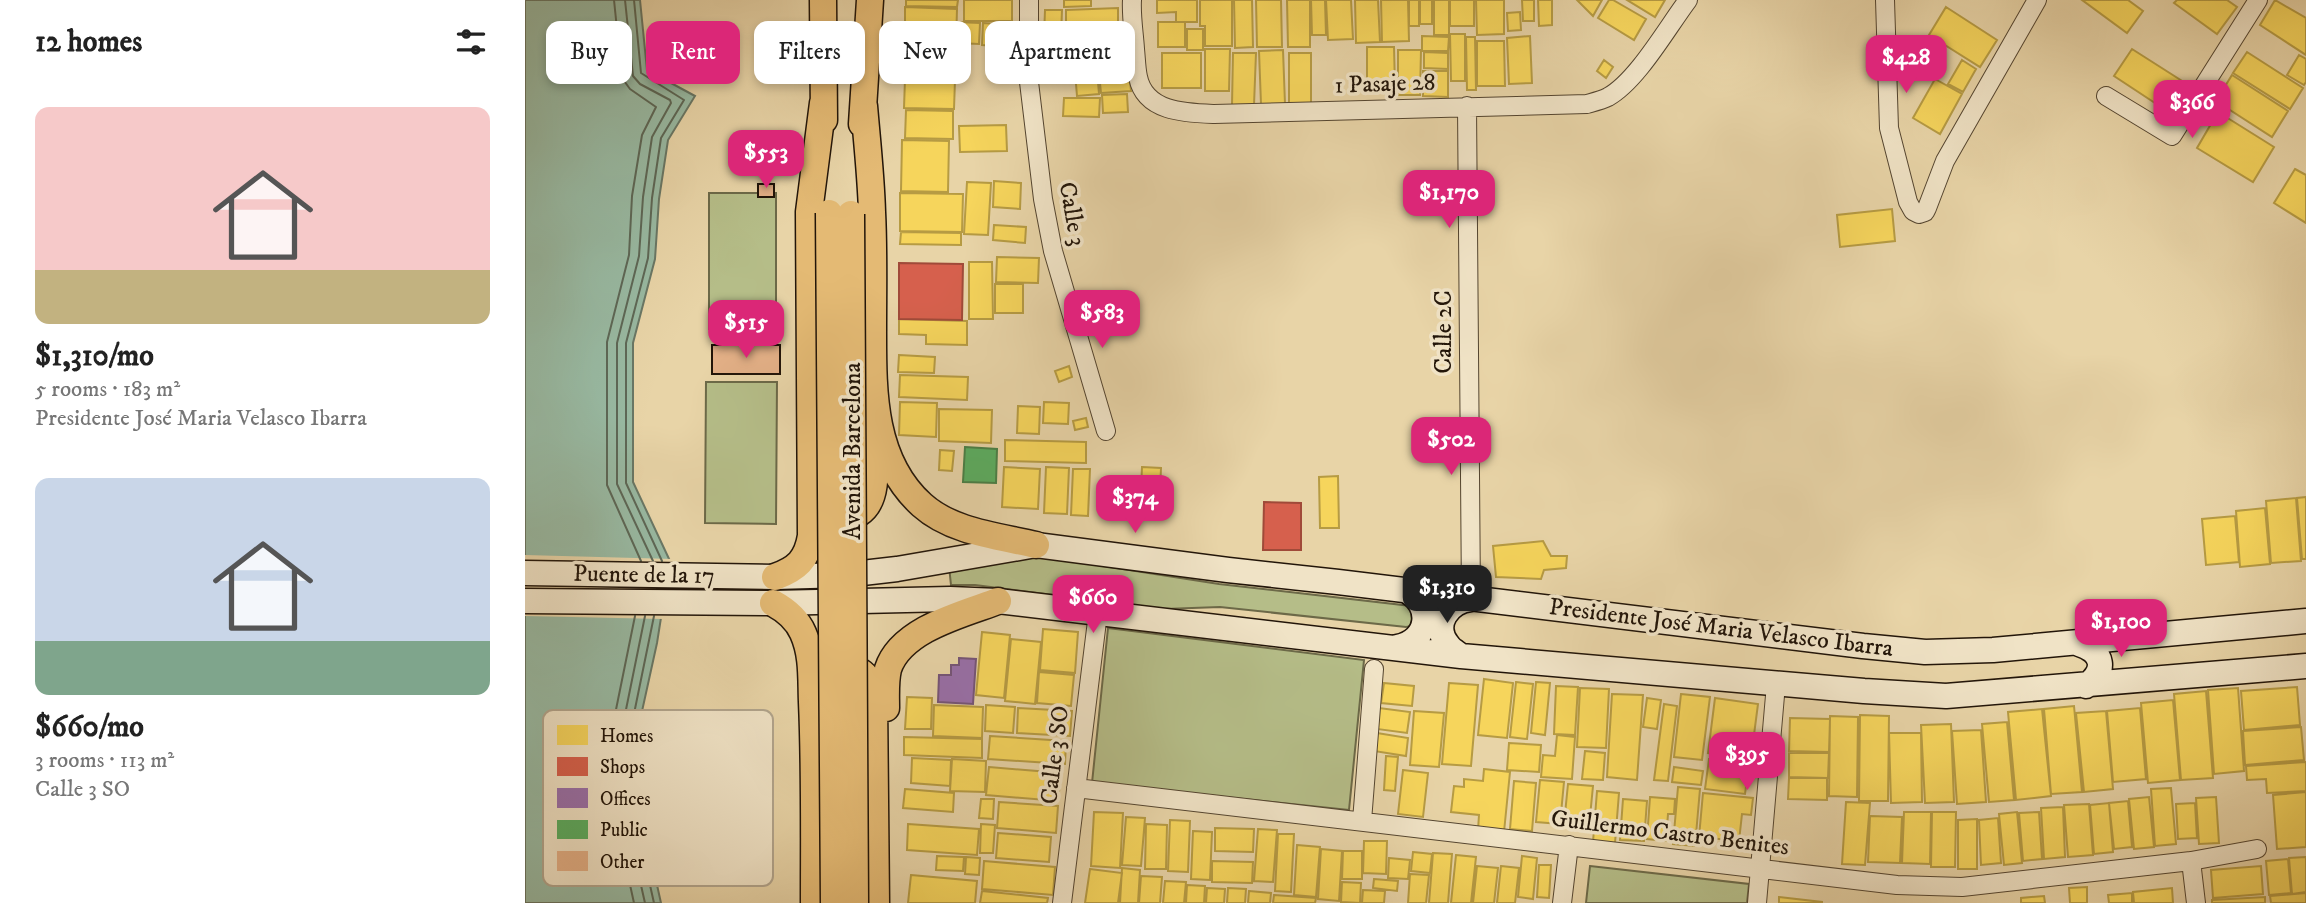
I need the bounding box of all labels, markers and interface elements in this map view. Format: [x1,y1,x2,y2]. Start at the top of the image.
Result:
chip: Buy [546,21,632,84]
chip: Rent [646,21,740,84]
chip: Filters [754,21,865,84]
chip: New [879,21,971,84]
chip: Apartment [985,21,1135,84]
icon: filters [452,23,490,61]
text: 12 homes [35,24,142,61]
pin: $428 [1865,36,1947,95]
text: $428 [1882,43,1930,72]
street label: 1 Pasaje 28 [1334,67,1436,101]
pin: $366 [2151,80,2233,140]
text: $366 [2169,88,2215,117]
pin: $553 [725,130,807,190]
text: $553 [744,138,788,167]
icon: home [200,152,326,278]
pin: $1,170 [1392,170,1506,230]
text: $1,170 [1419,178,1479,207]
street label: Calle 3 [1052,180,1092,248]
pin: $583 [1061,290,1143,350]
street label: Calle 2C [1429,290,1459,374]
text: $583 [1080,298,1124,327]
pin: $515 [705,300,787,360]
text: $515 [724,308,768,337]
text: $1,310/mo [35,338,154,375]
street label: Avenida Barcelona [838,362,868,540]
text: 5 rooms · 183 m² [35,375,180,404]
text: Presidente José Maria Velasco Ibarra [35,404,367,433]
pin: $502 [1410,418,1492,477]
text: $502 [1427,425,1475,454]
pin: $374 [1094,476,1176,535]
text: $374 [1112,483,1158,512]
icon: home [200,523,326,649]
street label: Puente de la 17 [573,559,715,591]
pin: $1,310 [1390,566,1504,625]
text: $1,310 [1419,573,1475,602]
pin: $660 [1052,576,1134,635]
text: $660 [1069,583,1117,612]
street label: Presidente José Maria Velasco Ibarra [1547,592,1896,664]
pin: $1,100 [2064,600,2178,659]
text: $1,100 [2091,607,2151,636]
street label: Calle 3 SO [1034,704,1076,806]
text: $660/mo [35,709,144,746]
legend [543,710,773,886]
text: Homes [600,725,653,748]
pin: $395 [1706,732,1788,792]
text: $395 [1725,740,1769,769]
text: 3 rooms · 113 m² [35,746,174,775]
text: Shops [600,756,645,779]
text: Calle 3 SO [35,775,130,804]
text: Offices [600,788,651,811]
street label: Guillermo Castro Benites [1549,804,1791,862]
text: Public [600,819,648,842]
text: Other [600,851,644,874]

